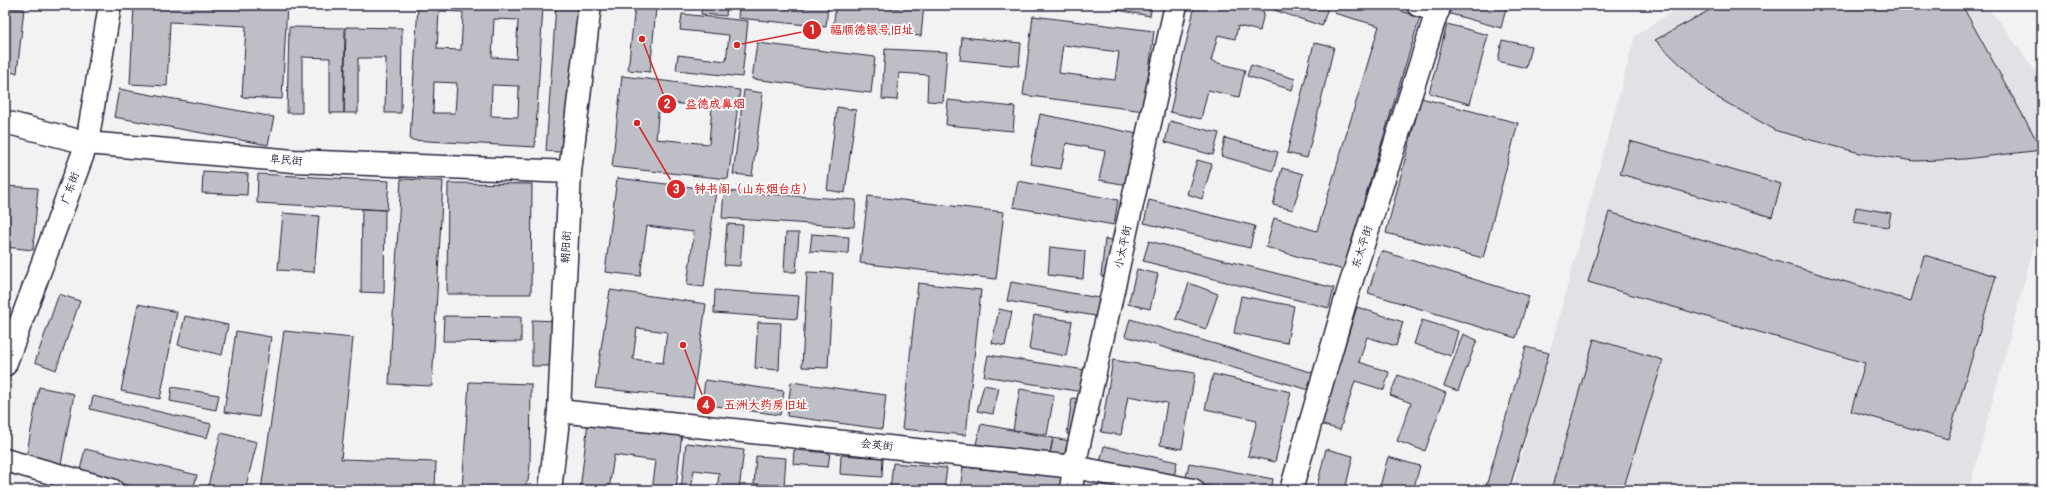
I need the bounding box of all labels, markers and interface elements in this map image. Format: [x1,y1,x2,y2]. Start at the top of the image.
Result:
callout: 福顺德银号旧址 [802,18,922,42]
text: 1 [810,23,814,38]
text: 福顺德银号旧址 [830,23,914,38]
callout: 益德成鼻烟 [657,92,753,116]
text: 2 [664,97,671,112]
text: 益德成鼻烟 [685,97,745,112]
street label: 阜民街 [269,152,304,168]
street label: 广东街 [58,169,82,206]
callout: 钟书阁（山东烟台店） [666,177,822,201]
text: 3 [673,182,680,197]
text: 钟书阁（山东烟台店） [694,182,814,197]
street label: 小太平街 [1112,223,1134,270]
street label: 东太平街 [1349,223,1375,270]
street label: 朝阳街 [559,229,573,264]
callout: 五洲大药房旧址 [696,393,816,417]
text: 4 [702,398,710,413]
text: 五洲大药房旧址 [724,398,808,413]
street label: 会英街 [860,437,895,453]

